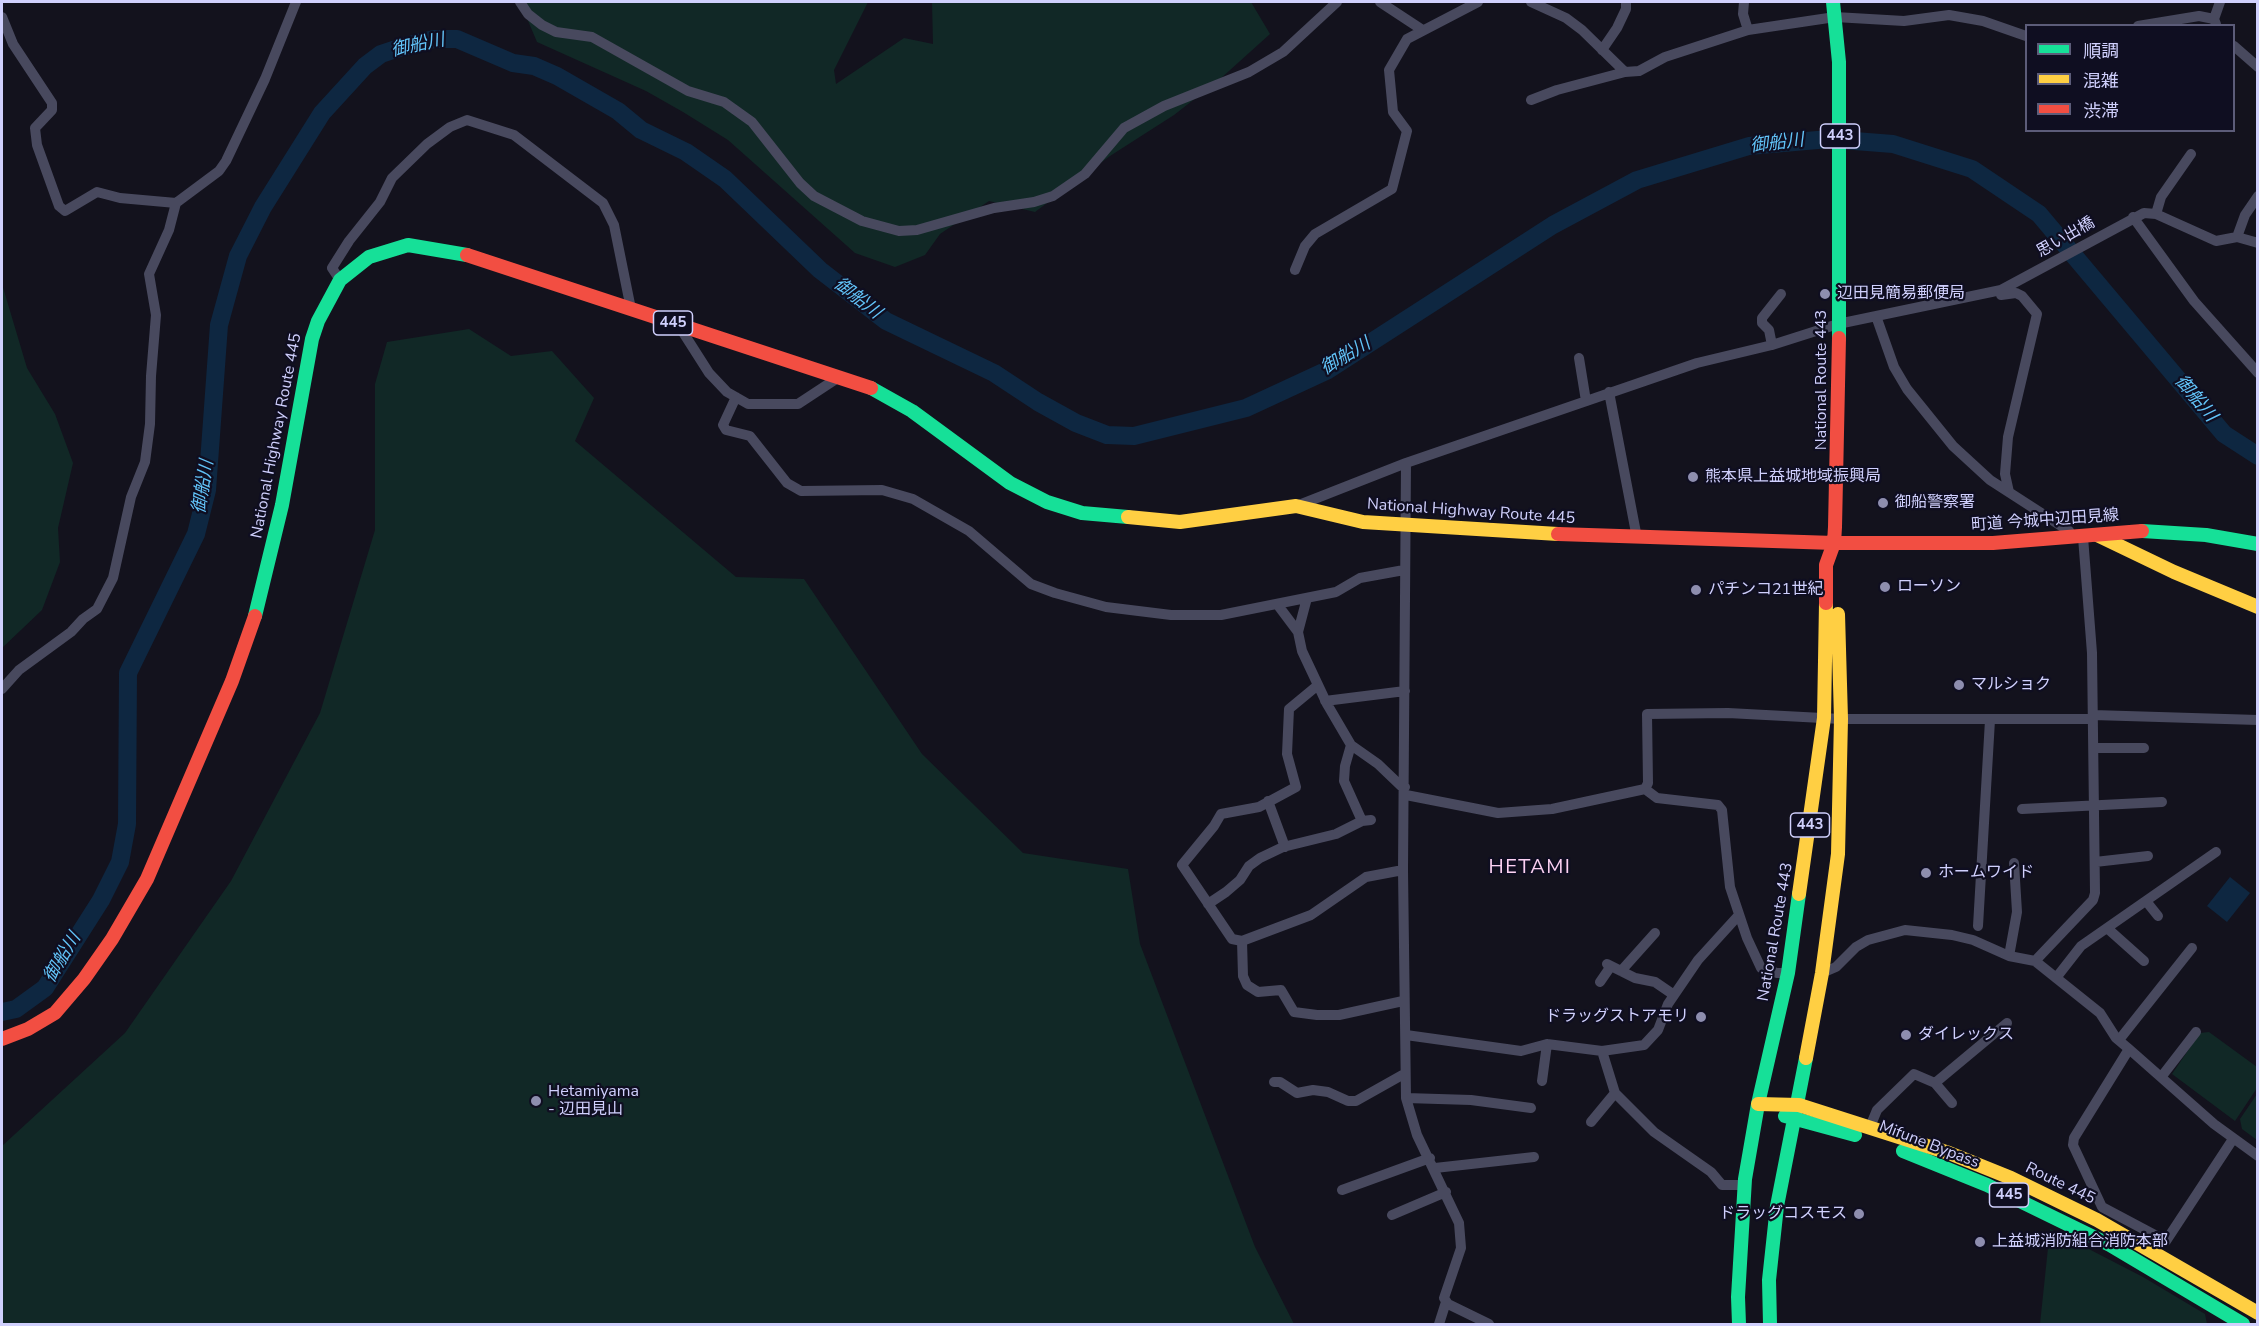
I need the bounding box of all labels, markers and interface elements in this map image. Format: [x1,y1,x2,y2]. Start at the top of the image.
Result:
legend [2025,24,2235,132]
water label: 御船川 [389,30,447,62]
text: 順調 [2083,39,2119,63]
text: 混雑 [2083,69,2119,93]
text: 渋滞 [2083,99,2119,123]
road number: 443 [1820,124,1860,148]
water label: 御船川 [1749,130,1805,158]
street label: 思い出橋 [2033,214,2099,262]
water label: 御船川 [829,274,885,324]
place label: 辺田見簡易郵便局 [1837,284,1965,304]
marker: 辺田見簡易郵便局 [1818,287,1832,301]
street label: National Route 443 [1812,310,1832,450]
road number: 445 [654,311,692,335]
street label: National Highway Route 445 [248,332,306,540]
water label: 御船川 [1317,334,1375,380]
water label: 御船川 [2169,371,2221,427]
water label: 御船川 [189,459,219,515]
place label: 熊本県上益城地域振興局 [1705,467,1881,487]
marker: 熊本県上益城地域振興局 [1686,470,1700,484]
place label: 御船警察署 [1895,493,1975,513]
street label: National Highway Route 445 [1366,495,1576,529]
marker: 御船警察署 [1876,496,1890,510]
street label: 町道 今城中辺田見線 [1970,506,2120,536]
place label: ローソン [1897,577,1961,597]
place label: パチンコ21世紀 [1708,580,1823,600]
marker: ローソン [1878,580,1892,594]
marker: パチンコ21世紀 [1689,583,1703,597]
place label: マルショク [1971,675,2051,695]
marker: マルショク [1952,678,1966,692]
road number: 443 [1790,813,1830,837]
district label: HETAMI [1489,856,1571,880]
street label: National Route 443 [1754,861,1798,1003]
place label: ホームワイド [1938,863,2034,883]
marker: ホームワイド [1919,866,1933,880]
water label: 御船川 [40,929,86,987]
place label: ドラッグストアモリ [1545,1007,1689,1027]
marker: ドラッグストアモリ [1694,1010,1708,1024]
place label: ダイレックス [1918,1025,2014,1045]
marker: ダイレックス [1899,1028,1913,1042]
place label: Hetamiyama - 辺田見山 [548,1082,639,1120]
marker: Hetamiyama - 辺田見山 [529,1094,543,1108]
street label: Mifune Bypass [1876,1117,1982,1173]
street label: Route 445 [2022,1159,2098,1209]
road number: 445 [1990,1183,2028,1207]
place label: ドラッグコスモス [1719,1204,1847,1224]
marker: ドラッグコスモス [1852,1207,1866,1221]
place label: 上益城消防組合消防本部 [1992,1232,2168,1252]
marker: 上益城消防組合消防本部 [1973,1235,1987,1249]

